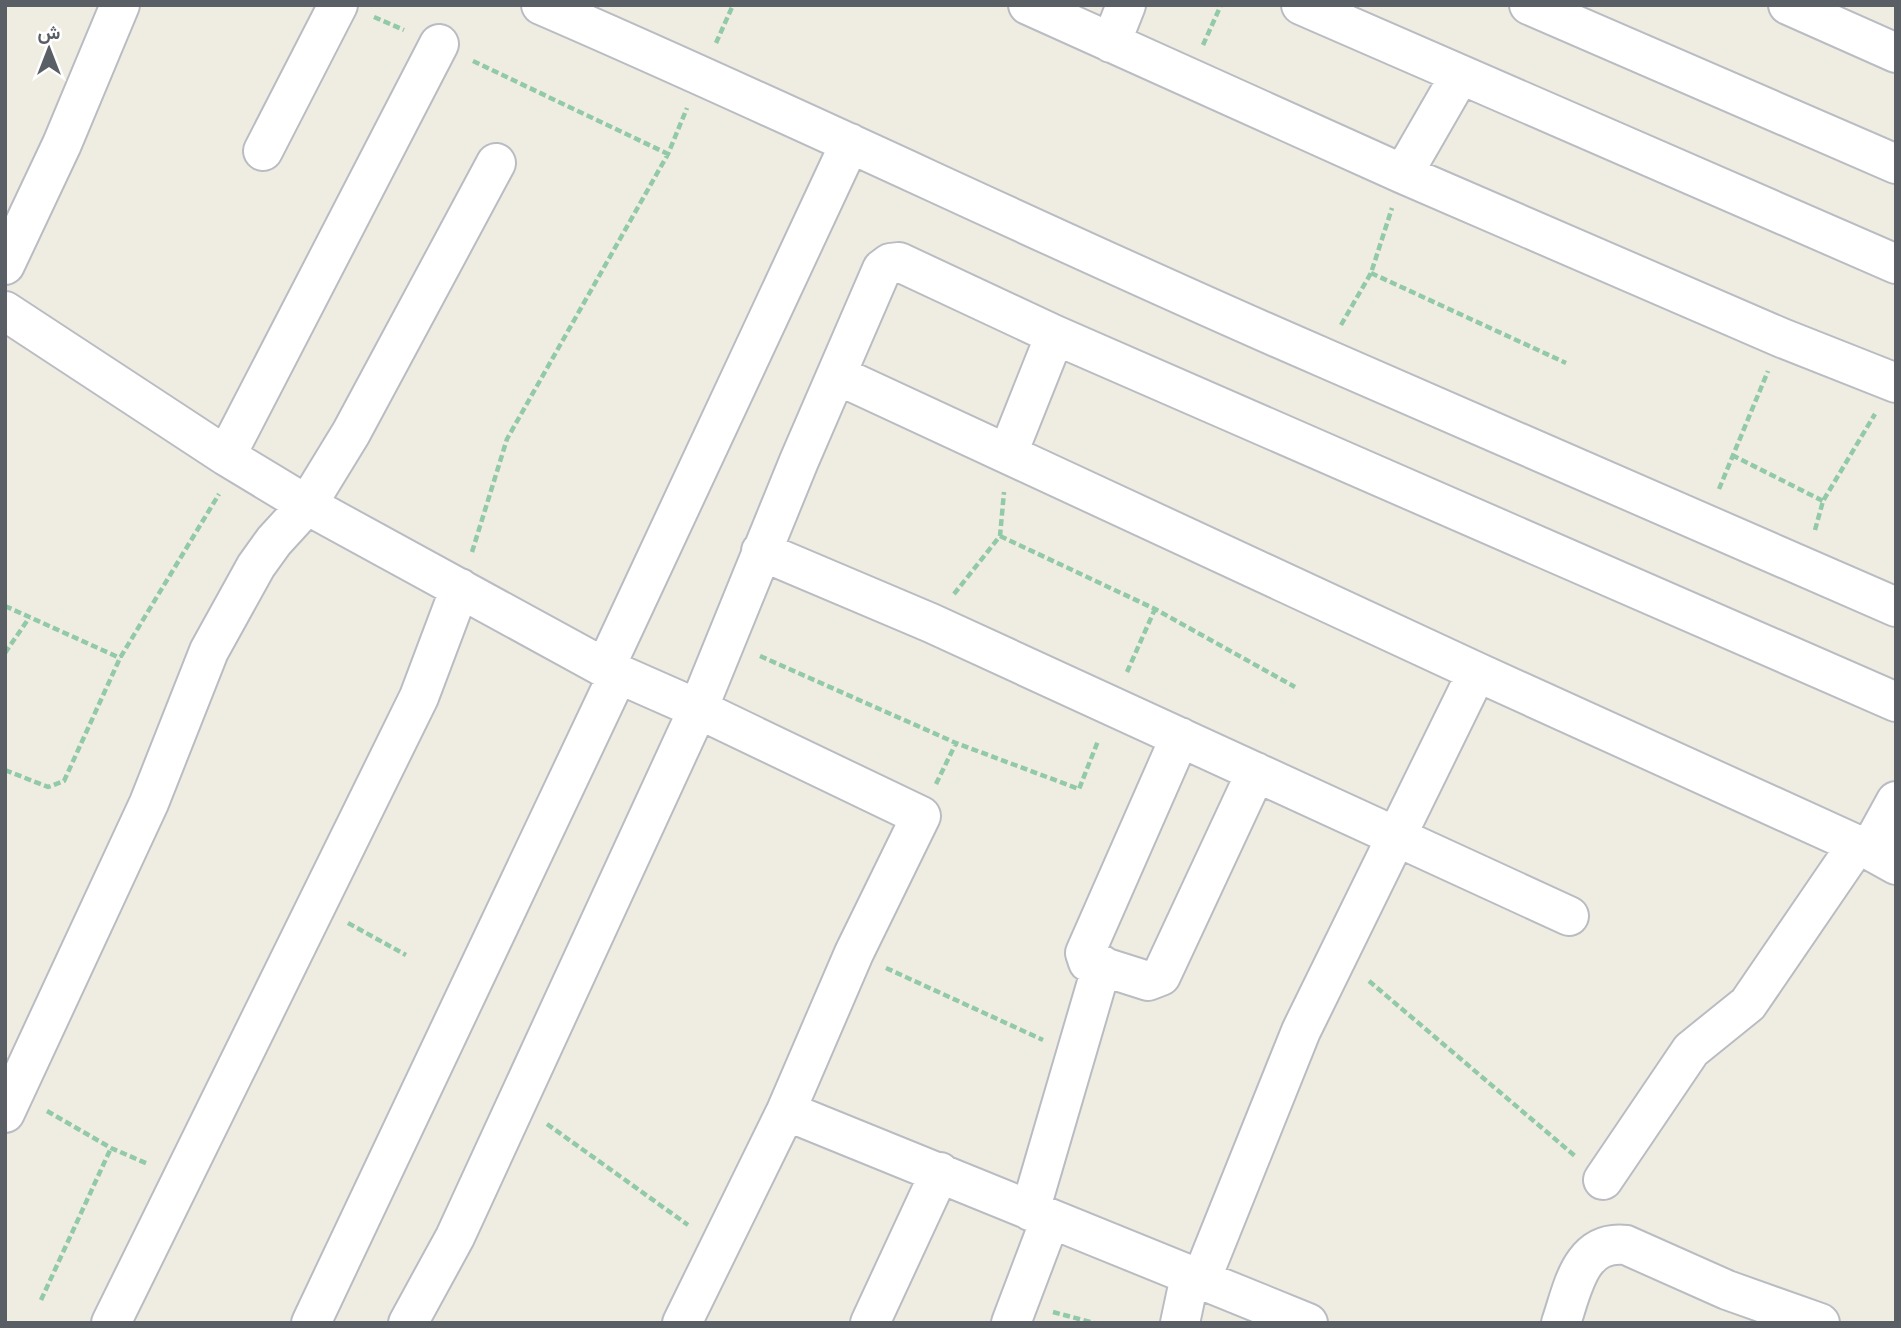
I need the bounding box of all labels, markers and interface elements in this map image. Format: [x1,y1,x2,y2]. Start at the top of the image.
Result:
north arrow [14,14,84,84]
text: ش [38,19,61,45]

